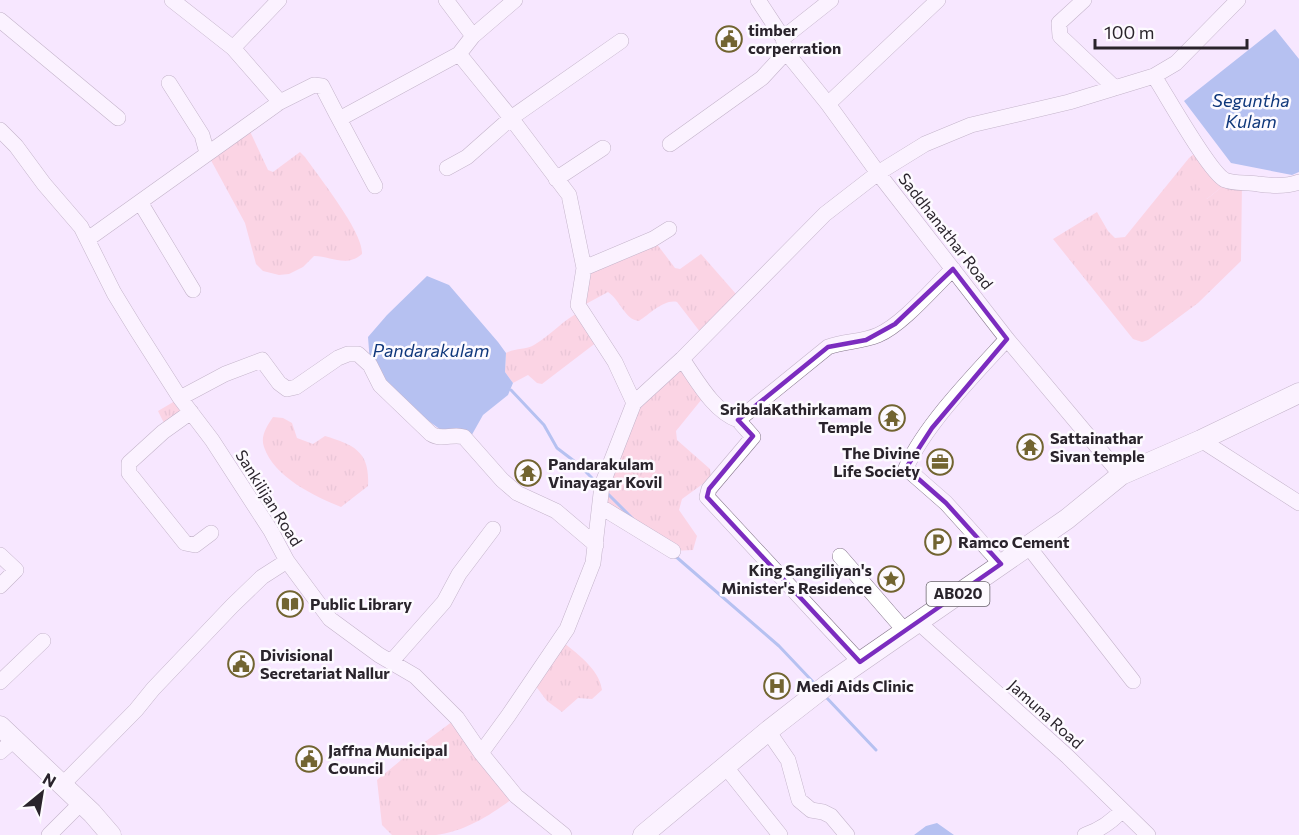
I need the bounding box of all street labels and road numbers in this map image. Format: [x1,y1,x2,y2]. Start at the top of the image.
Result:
street label: Saddhanathar Road [895,169,998,293]
street label: Sankilijan Road [232,446,307,549]
road number: AB020 [926,582,990,606]
street label: Jamuna Road [1005,675,1088,752]

